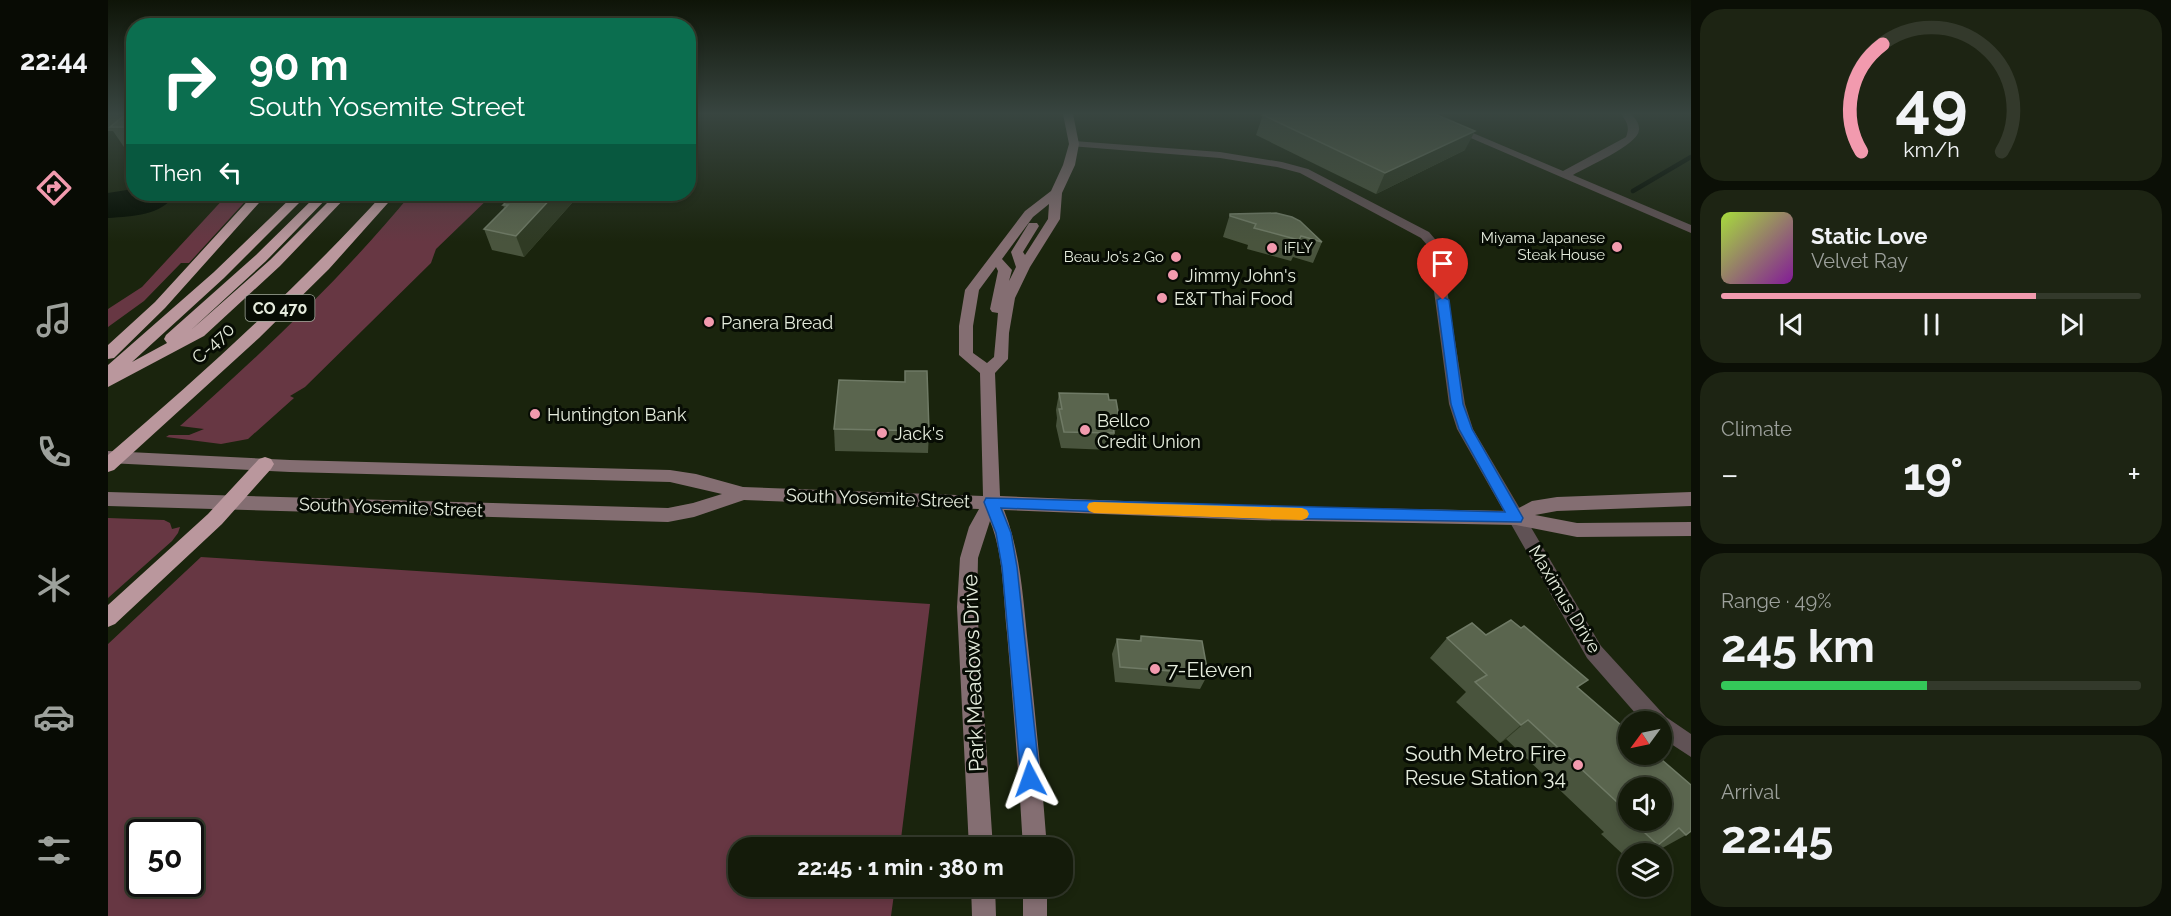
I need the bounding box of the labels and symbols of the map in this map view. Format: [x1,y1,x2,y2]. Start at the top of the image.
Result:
place label: Miyama Japanese Steak House [1481,229,1605,264]
pin [1417,238,1468,300]
place label: iFLY [1284,239,1313,257]
marker: Miyama Japanese Steak House [1610,240,1624,254]
marker: iFLY [1265,241,1279,255]
place label: Beau Jo's 2 Go [1064,248,1164,266]
marker: Beau Jo's 2 Go [1169,250,1183,264]
place label: Jimmy John's [1185,265,1296,286]
marker: Jimmy John's [1166,268,1180,282]
place label: E&T Thai Food [1174,288,1293,309]
marker: E&T Thai Food [1155,291,1169,305]
road number: CO 470 [246,295,315,321]
place label: Panera Bread [721,312,833,333]
marker: Panera Bread [702,315,716,329]
street label: C-470 [188,318,238,368]
place label: Huntington Bank [547,404,687,425]
marker: Huntington Bank [528,407,542,421]
place label: Bellco Credit Union [1097,410,1201,452]
place label: Jack's [894,423,944,444]
marker: Bellco Credit Union [1078,423,1092,437]
marker: Jack's [875,426,889,440]
street label: South Yosemite Street [786,484,970,512]
street label: South Yosemite Street [299,493,483,521]
street label: Maximus Drive [1525,541,1606,657]
street label: Park Meadows Drive [957,574,989,772]
place label: 7-Eleven [1167,657,1252,682]
marker: 7-Eleven [1148,662,1162,676]
north arrow [1618,711,1672,765]
place label: South Metro Fire Resue Station 34 [1405,741,1566,790]
position arrow [998,747,1062,811]
marker: South Metro Fire Resue Station 34 [1571,758,1585,772]
speed limit sign: 50 [126,819,204,897]

